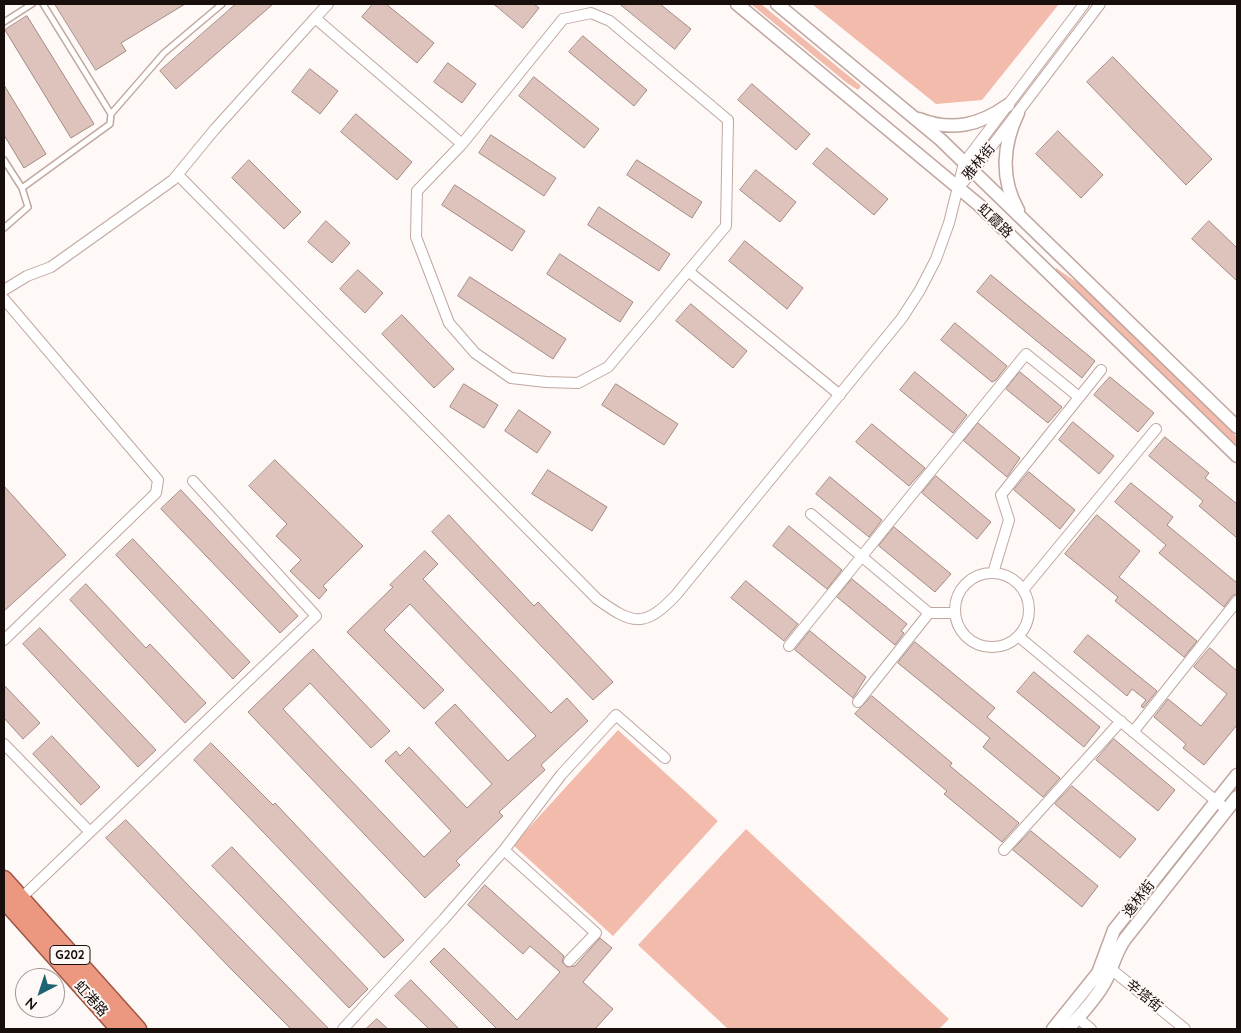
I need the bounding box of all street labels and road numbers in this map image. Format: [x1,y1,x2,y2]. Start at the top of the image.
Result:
street label: 雅林街 [959,140,999,184]
street label: 虹霞路 [974,200,1016,242]
street label: 逸林街 [1119,877,1159,921]
road number: G202 [50,946,90,964]
street label: 辛塔街 [1122,976,1166,1016]
street label: 虹港路 [71,978,111,1020]

